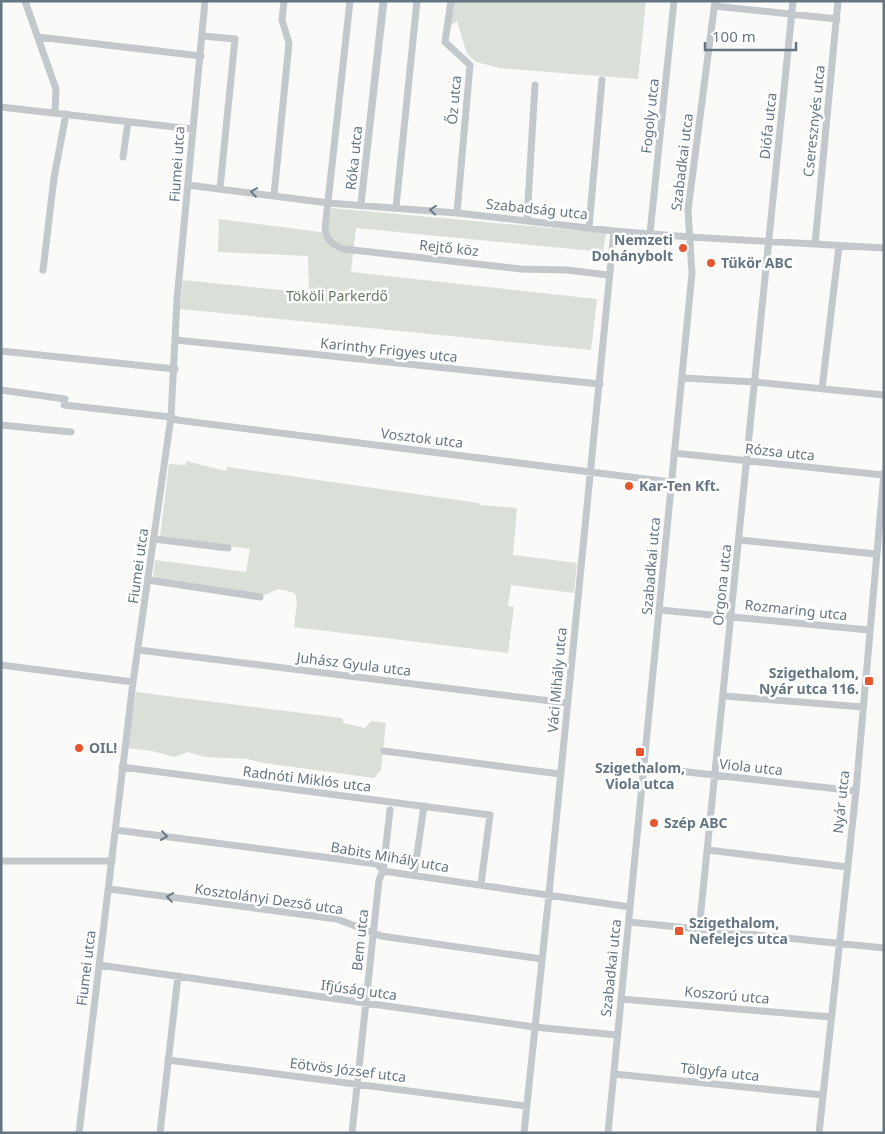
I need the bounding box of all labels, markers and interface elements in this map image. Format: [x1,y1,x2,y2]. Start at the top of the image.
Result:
scale bar [705,20,796,52]
text: 100 m [712,26,756,46]
street label: Cseresznyés utca [798,64,829,178]
street label: Őz utca [442,75,465,125]
street label: Fogoly utca [636,77,663,154]
street label: Diófa utca [755,92,780,160]
street label: Szabadkai utca [666,112,697,212]
street label: Fiumei utca [164,125,189,203]
street label: Róka utca [341,125,366,191]
one-way arrow [250,187,258,198]
street label: Szabadság utca [485,194,589,223]
one-way arrow [429,205,437,216]
place label: Nemzeti Dohánybolt [592,230,673,265]
street label: Rejtő köz [418,235,480,260]
marker: Nemzeti Dohánybolt [677,242,689,254]
place label: Tükör ABC [721,253,793,272]
marker: Tükör ABC [705,257,717,269]
park label: Tököli Parkerdő [286,286,388,305]
street label: Karinthy Frigyes utca [319,333,459,366]
street label: Vosztok utca [380,423,464,452]
street label: Rózsa utca [744,438,816,465]
place label: Kar-Ten Kft. [639,476,720,495]
marker: Kar-Ten Kft. [623,480,635,492]
street label: Szabadkai utca [637,516,664,616]
street label: Fiumei utca [123,527,152,605]
street label: Orgona utca [708,543,735,627]
street label: Rozmaring utca [744,595,848,624]
street label: Váci Mihály utca [542,627,571,733]
street label: Juhász Gyula utca [294,647,412,680]
place label: Szigethalom, Nyár utca 116. [759,663,859,698]
marker: Szigethalom, Nyár utca 116. [863,675,875,687]
place label: OIL! [89,738,117,757]
marker: OIL! [73,742,85,754]
marker: Szigethalom, Viola utca [634,746,646,758]
street label: Viola utca [718,754,784,779]
place label: Szigethalom, Viola utca [595,758,685,793]
street label: Radnóti Miklós utca [242,761,372,796]
street label: Nyár utca [828,769,853,834]
place label: Szép ABC [664,813,727,832]
marker: Szép ABC [648,817,660,829]
one-way arrow [160,831,168,841]
street label: Babits Mihály utca [329,837,451,876]
street label: Kosztolányi Dezső utca [193,879,345,918]
one-way arrow [166,892,174,903]
street label: Bem utca [347,908,372,972]
place label: Szigethalom, Nefelejcs utca [689,913,788,948]
street label: Szabadkai utca [596,918,625,1018]
marker: Szigethalom, Nefelejcs utca [673,925,685,937]
street label: Fiumei utca [71,929,100,1007]
street label: Ifjúság utca [320,975,398,1004]
street label: Koszorú utca [684,981,770,1008]
street label: Eötvös József utca [289,1053,407,1086]
street label: Tölgyfa utca [680,1058,760,1085]

